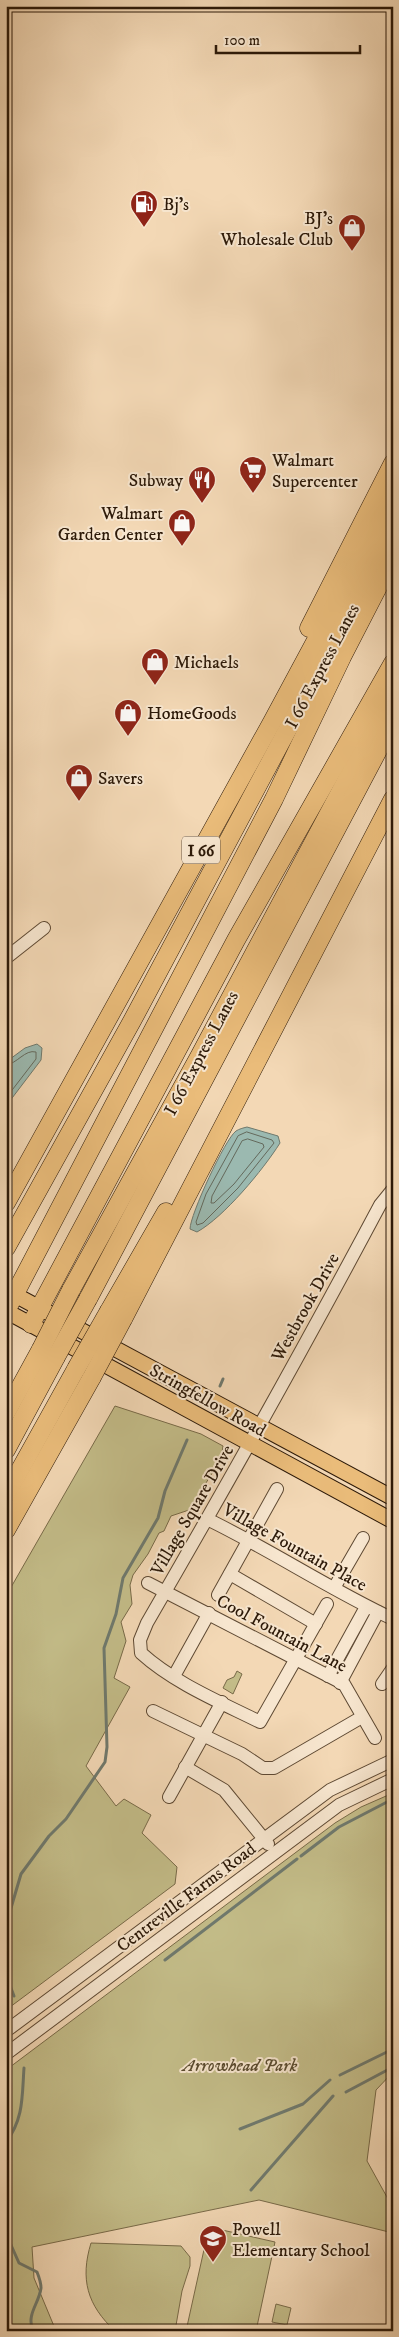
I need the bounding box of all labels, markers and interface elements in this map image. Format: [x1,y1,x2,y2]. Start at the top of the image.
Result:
scale bar [216,22,360,54]
text: 100 m [224,31,260,50]
fuel station icon: Bj's [129,189,159,228]
place label: Bj's [163,194,189,216]
place label: BJ's Wholesale Club [219,208,333,251]
shop icon: BJ's Wholesale Club [337,213,367,252]
place label: Walmart Supercenter [271,450,358,493]
supermarket icon: Walmart Supercenter [238,455,268,494]
restaurant icon: Subway [187,465,217,504]
place label: Subway [129,470,183,492]
place label: Walmart Garden Center [58,503,163,546]
shop icon: Walmart Garden Center [167,508,197,547]
street label: I 66 Express Lanes [281,600,365,733]
shop icon: Michaels [140,647,170,686]
place label: Michaels [174,652,239,674]
shop icon: HomeGoods [113,698,143,737]
place label: HomeGoods [147,703,237,725]
shop icon: Savers [64,763,94,802]
place label: Savers [98,768,143,790]
road number: I 66 [182,836,220,864]
street label: I 66 Express Lanes [160,987,244,1120]
street label: Westbrook Drive [267,1250,345,1366]
street label: Stringfellow Road [145,1360,270,1442]
street label: Village Square Drive [146,1441,239,1581]
street label: Village Fountain Place [218,1499,371,1597]
street label: Cool Fountain Lane [213,1590,351,1678]
street label: Centreville Farms Road [113,1838,261,1957]
park label: Arrowhead Park [181,2055,298,2077]
place label: Powell Elementary School [232,2219,370,2262]
school or university icon: Powell Elementary School [198,2224,228,2263]

